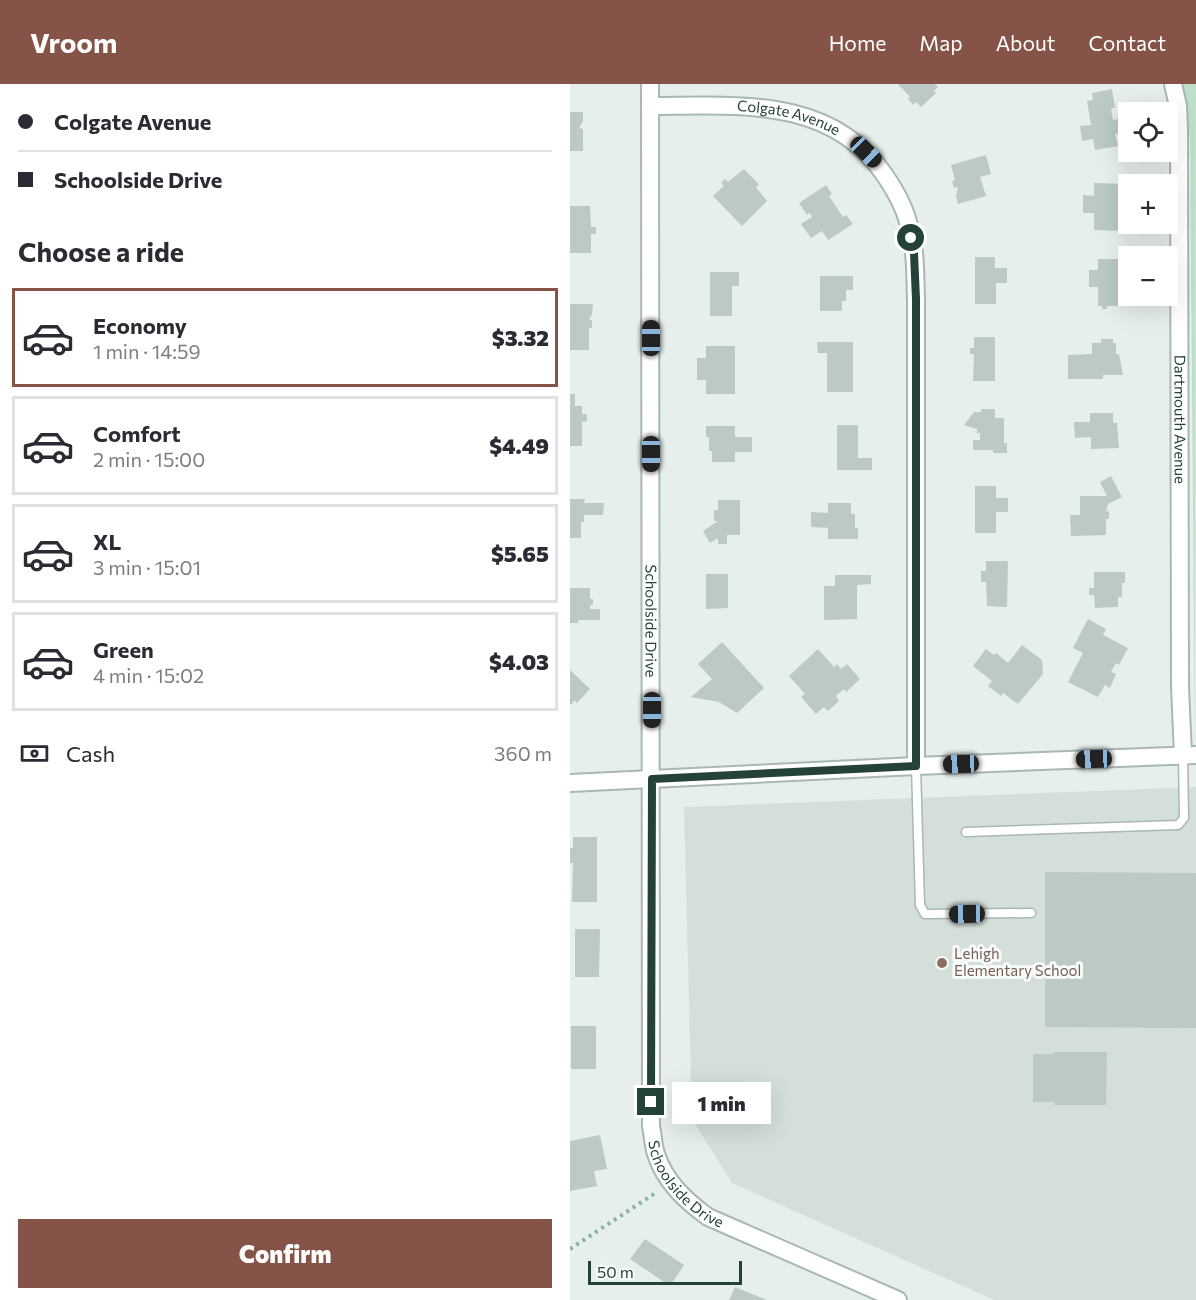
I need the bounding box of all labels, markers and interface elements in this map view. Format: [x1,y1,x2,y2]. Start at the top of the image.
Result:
text: Vroom [30,25,118,59]
text: Home [829,30,886,55]
text: Map [919,30,963,55]
text: About [996,30,1055,55]
text: Contact [1088,30,1166,55]
street label: Colgate Avenue [737,96,844,138]
map controls [1118,102,1178,306]
button: locate [1118,102,1178,162]
text: Colgate Avenue [54,108,211,135]
car [847,133,885,171]
text: Schoolside Drive [54,166,222,193]
button: + [1118,174,1178,234]
route start [897,224,924,251]
text: Choose a ride [18,235,184,268]
button: − [1118,246,1178,306]
icon: car [21,311,75,365]
text: Economy [93,312,187,339]
car [642,320,660,356]
text: $3.32 [492,324,549,351]
text: 1 min · 14:59 [93,339,201,363]
street label: Dartmouth Avenue [1171,355,1190,484]
icon: car [21,419,75,473]
text: Comfort [93,420,181,447]
text: $4.49 [489,432,549,459]
car [642,436,660,472]
text: 2 min · 15:00 [93,447,205,471]
icon: car [21,527,75,581]
text: XL [93,528,121,555]
text: $5.65 [491,540,549,567]
text: 3 min · 15:01 [93,555,201,579]
street label: Schoolside Drive [642,564,661,678]
icon: car [21,635,75,689]
text: Green [93,636,154,663]
text: $4.03 [489,648,549,675]
text: 4 min · 15:02 [93,663,204,687]
car [643,692,661,728]
icon: cash [18,737,51,770]
text: Cash [66,740,115,767]
text: 360 m [494,741,552,765]
car [1076,749,1112,769]
car [943,754,979,774]
car [949,905,985,923]
place label: Lehigh Elementary School [954,944,1081,979]
marker: Lehigh Elementary School [935,956,949,970]
callout: 1 min [672,1081,771,1123]
route end [637,1088,664,1115]
text: 1 min [697,1091,746,1115]
street label: Schoolside Drive [645,1139,727,1231]
button: Confirm [18,1219,552,1288]
scale bar [588,1258,742,1286]
text: 50 m [597,1262,634,1281]

